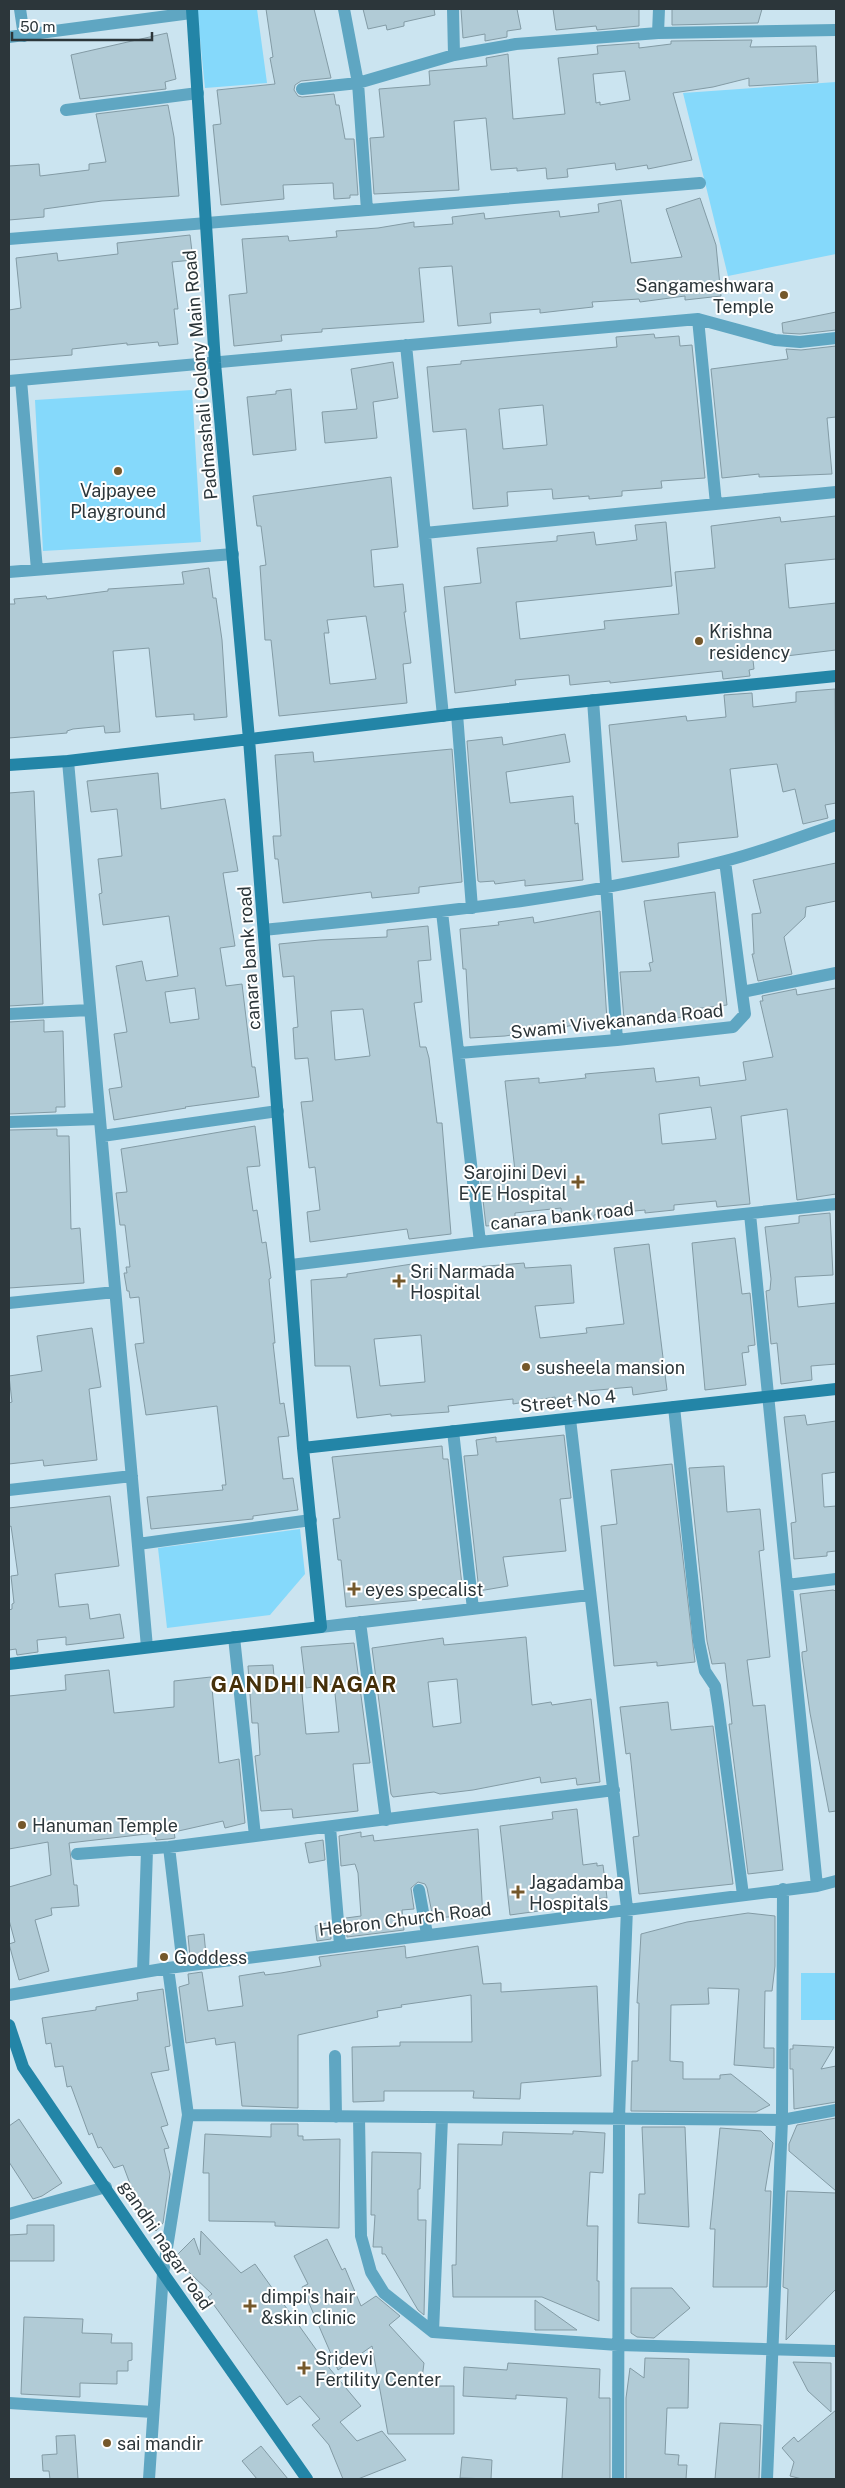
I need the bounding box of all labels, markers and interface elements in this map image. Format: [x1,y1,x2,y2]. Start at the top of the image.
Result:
scale bar [12,10,152,42]
text: 50 m [20,18,55,35]
street label: Padmashali Colony Main Road [179,249,221,501]
place label: Sangameshwara Temple [635,275,774,317]
marker: Sangameshwara Temple [778,289,790,301]
marker: Vajpayee Playground [112,465,124,477]
place label: Vajpayee Playground [70,480,166,522]
place label: Krishna residency [709,621,791,663]
marker: Krishna residency [693,635,705,647]
street label: canara bank road [234,885,264,1031]
street label: Swami Vivekananda Road [510,999,724,1043]
place label: Sarojini Devi EYE Hospital [459,1162,567,1204]
marker: Sarojini Devi EYE Hospital [571,1175,585,1189]
street label: canara bank road [489,1198,635,1234]
place label: Sri Narmada Hospital [410,1261,515,1303]
marker: Sri Narmada Hospital [392,1274,406,1288]
place label: susheela mansion [536,1357,685,1378]
marker: susheela mansion [520,1361,532,1373]
street label: Street No 4 [519,1386,617,1416]
place label: eyes specalist [365,1579,483,1600]
marker: eyes specalist [347,1582,361,1596]
district label: GANDHI NAGAR [210,1671,398,1697]
place label: Hanuman Temple [32,1815,178,1836]
marker: Hanuman Temple [16,1819,28,1831]
place label: Jagadamba Hospitals [529,1872,624,1914]
marker: Jagadamba Hospitals [511,1885,525,1899]
street label: Hebron Church Road [318,1898,492,1940]
place label: Goddess [174,1947,247,1968]
marker: Goddess [158,1951,170,1963]
street label: gandhi nagar road [115,2176,217,2314]
place label: dimpi's hair &skin clinic [261,2286,356,2328]
marker: dimpi's hair &skin clinic [243,2299,257,2313]
place label: Sridevi Fertility Center [315,2348,441,2390]
marker: Sridevi Fertility Center [297,2361,311,2375]
place label: sai mandir [117,2433,203,2454]
marker: sai mandir [101,2437,113,2449]

